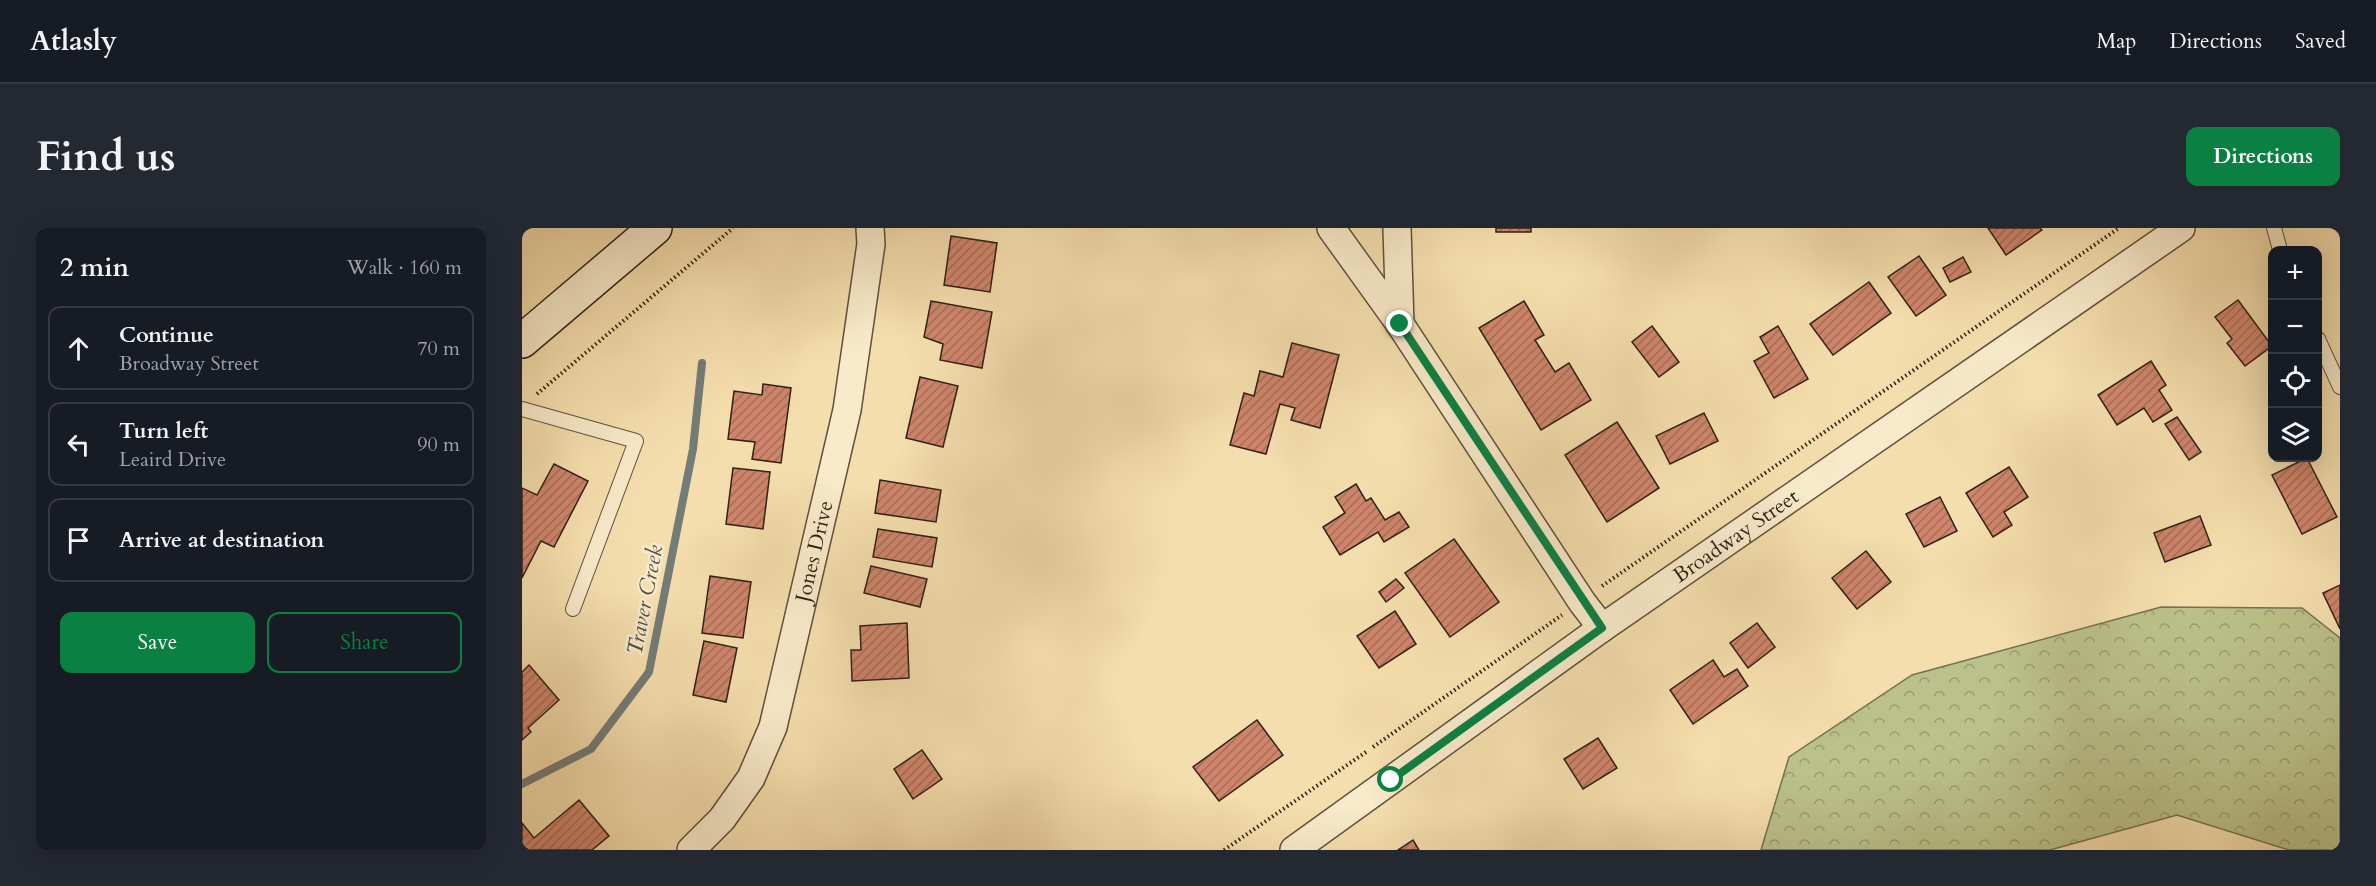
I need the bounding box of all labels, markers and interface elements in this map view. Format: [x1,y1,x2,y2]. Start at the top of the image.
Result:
text: Atlasly [30,22,117,60]
text: Map [2096,27,2136,56]
text: Directions [2169,27,2262,56]
text: Saved [2295,27,2346,56]
button: Directions [2186,127,2340,186]
text: Find us [36,128,176,185]
map controls [2268,246,2322,462]
button: + [2268,246,2322,300]
text: 2 min [60,250,129,285]
text: Walk · 160 m [347,254,462,281]
button: − [2268,300,2322,354]
route end [1386,310,1412,336]
text: Continue [119,320,214,350]
icon: ahead [62,332,95,365]
text: 70 m [417,335,460,362]
text: Broadway Street [119,350,259,377]
button: locate [2268,354,2322,408]
button: layers [2268,408,2322,462]
text: Turn left [119,416,208,446]
icon: left [62,428,95,461]
text: 90 m [417,431,460,458]
text: Leaird Drive [119,446,226,473]
street label: Broadway Street [1667,482,1804,589]
street label: Jones Drive [787,498,840,608]
icon: arrive [62,524,95,557]
text: Arrive at destination [119,525,324,555]
water label: Traver Creek [620,542,670,658]
button: Save [60,612,255,673]
button: Share [267,612,462,673]
route start [1377,766,1403,792]

